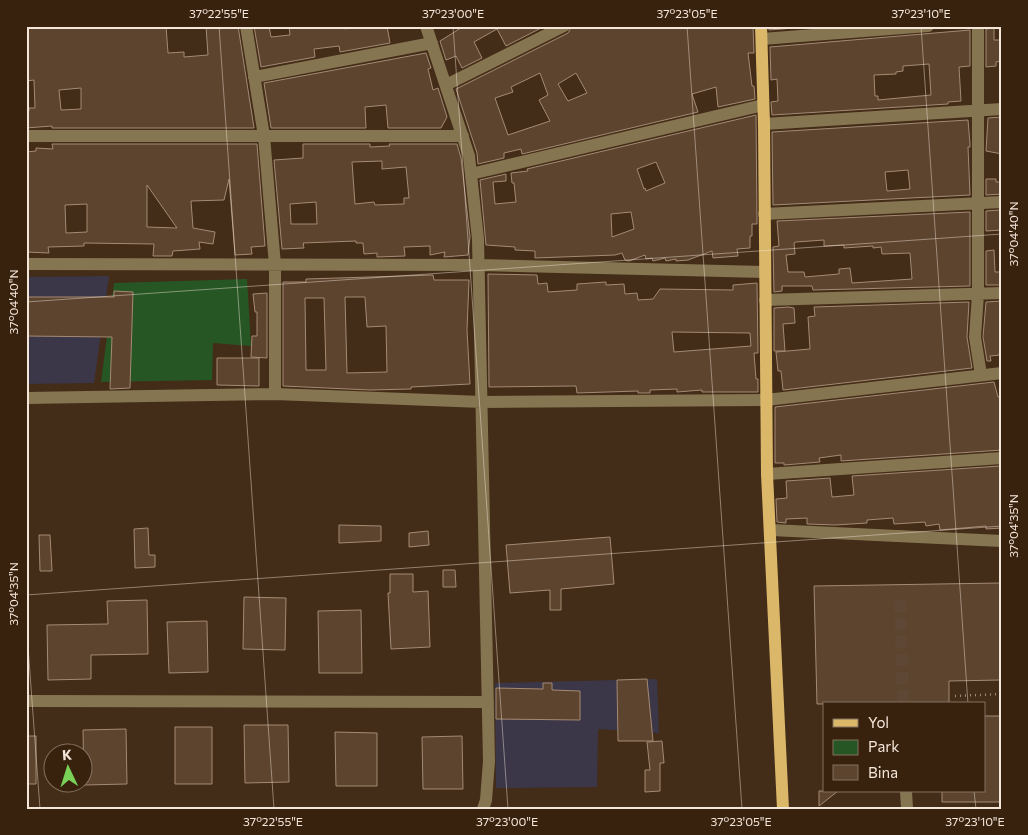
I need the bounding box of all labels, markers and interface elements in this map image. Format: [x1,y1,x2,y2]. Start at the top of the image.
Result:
text: 37°22'55"E [189,6,249,20]
text: 37°23'00"E [422,6,484,20]
text: 37°23'05"E [656,6,718,20]
text: 37°23'10"E [891,6,951,20]
text: 37°04'40"N [1006,202,1020,266]
text: 37°04'40"N [6,270,20,334]
text: 37°04'35"N [1006,494,1020,558]
text: 37°04'35"N [6,562,20,626]
legend [823,702,986,792]
text: Yol [868,713,889,731]
text: Park [868,737,899,755]
north arrow [42,742,92,792]
text: K [62,746,73,763]
text: Bina [868,763,898,781]
text: 37°22'55"E [243,814,303,828]
text: 37°23'00"E [476,814,538,828]
text: 37°23'05"E [710,814,772,828]
text: 37°23'10"E [945,814,1005,828]

